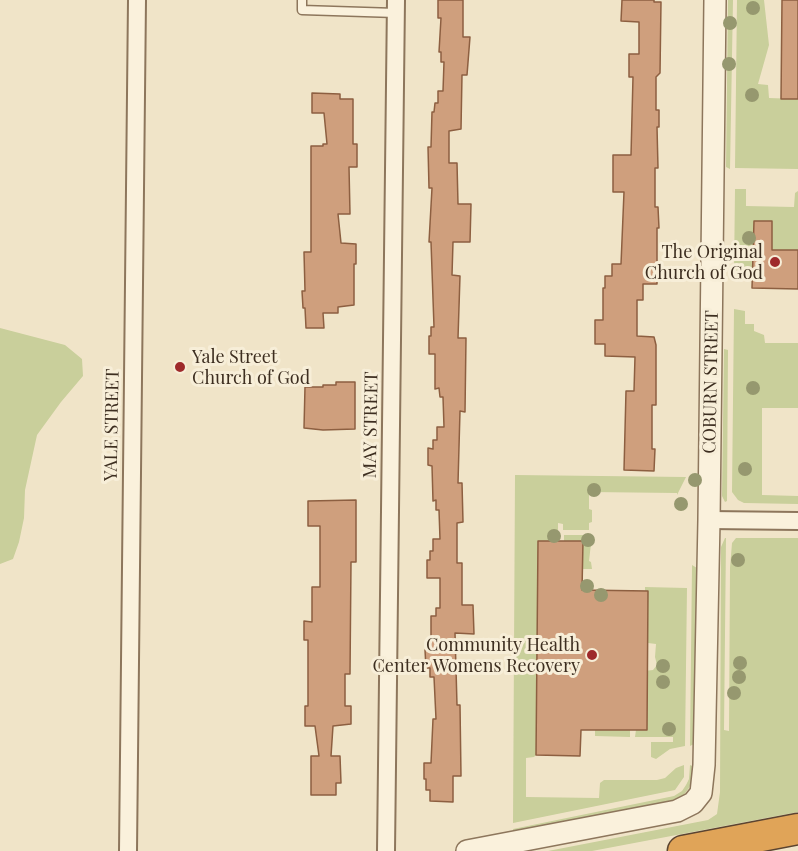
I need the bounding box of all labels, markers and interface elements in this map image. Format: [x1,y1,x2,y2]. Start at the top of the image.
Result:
place label: The Original Church of God [645,241,763,284]
marker: The Original Church of God [768,255,782,269]
street label: COBURN STREET [699,310,723,454]
place label: Yale Street Church of God [192,346,310,388]
marker: Yale Street Church of God [173,360,187,374]
street label: YALE STREET [100,369,124,481]
street label: MAY STREET [359,371,383,479]
place label: Community Health Center Womens Recovery [372,634,580,676]
marker: Community Health Center Womens Recovery [585,648,599,662]

